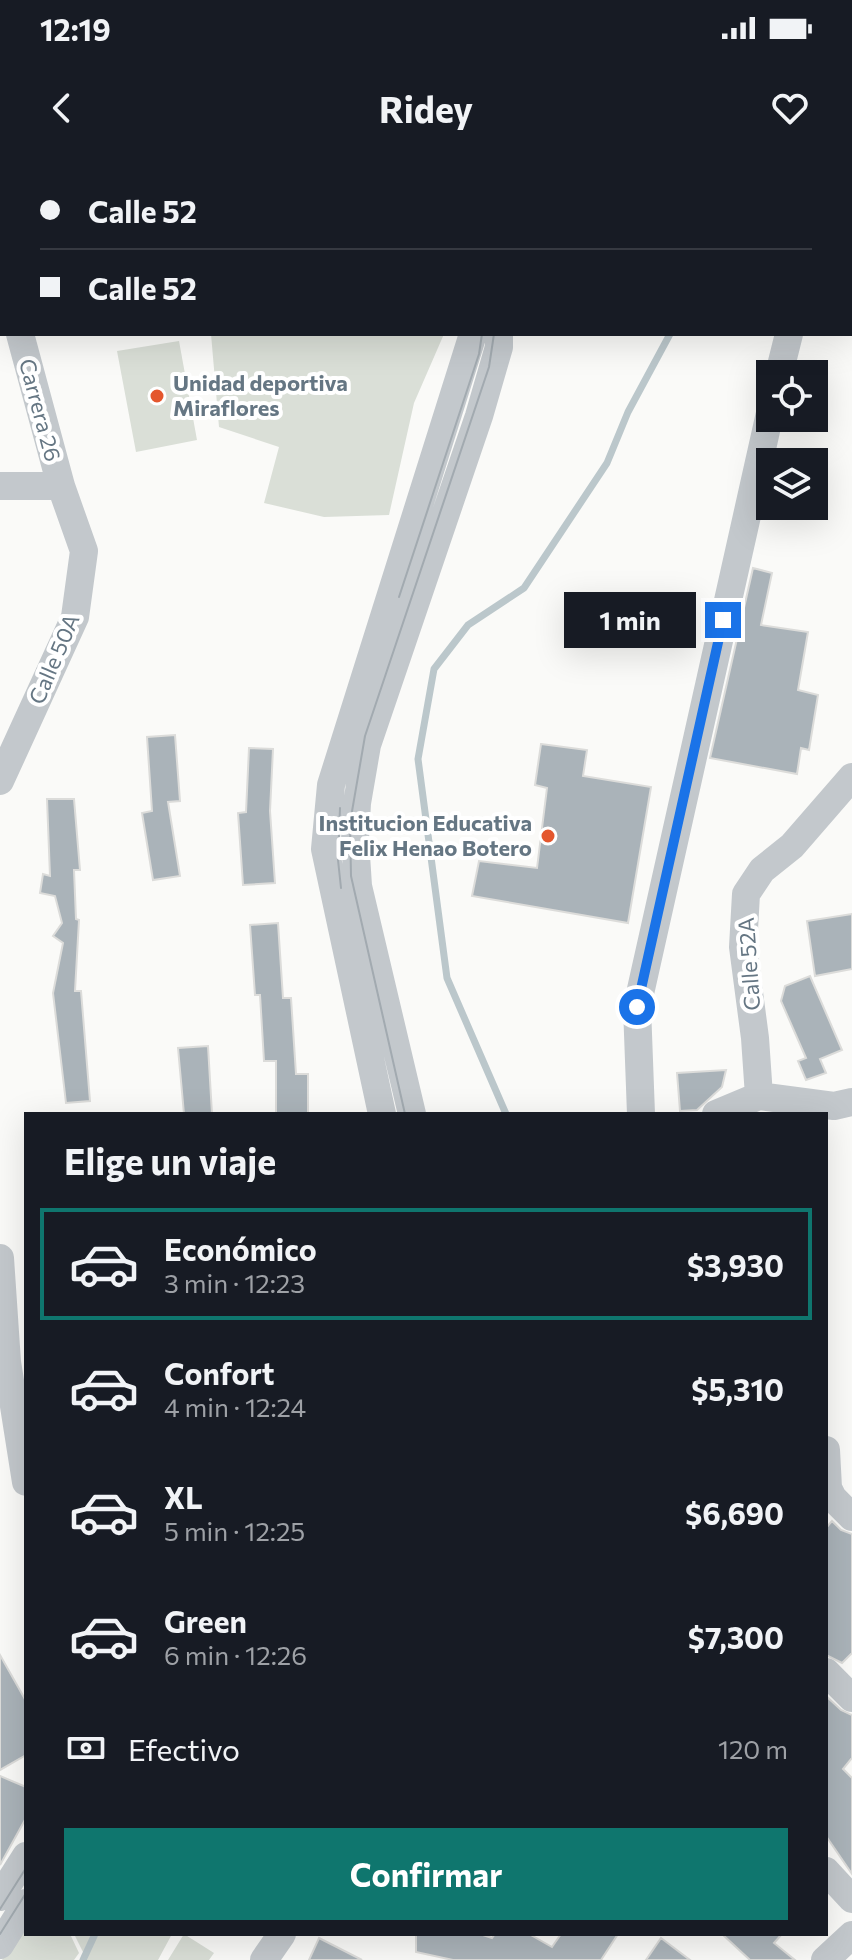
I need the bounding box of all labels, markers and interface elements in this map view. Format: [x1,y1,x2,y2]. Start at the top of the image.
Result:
text: 12:19 [40,10,111,47]
icon: back [40,86,84,130]
text: Ridey [379,86,473,130]
icon: heart [768,86,812,130]
text: Calle 52 [88,192,197,229]
text: Calle 52 [88,269,197,306]
street label: Carrera 26 [14,356,67,464]
map controls [756,360,828,520]
button: locate [756,360,828,432]
place label: Unidad deportiva Miraflores [173,369,348,421]
marker: Unidad deportiva Miraflores [148,387,166,405]
button: layers [756,448,828,520]
callout: 1 min [563,592,695,648]
route end [705,602,741,638]
text: 1 min [599,604,661,635]
street label: Calle 50A [23,610,85,708]
place label: Institucion Educativa Felix Henao Botero [319,809,532,861]
marker: Institucion Educativa Felix Henao Botero [539,827,557,845]
street label: Calle 52A [732,916,765,1012]
route start [619,989,655,1025]
text: Elige un viaje [64,1138,276,1182]
icon: car [68,1228,140,1300]
text: Económico [164,1230,317,1267]
text: $3,930 [687,1246,784,1283]
text: 3 min · 12:23 [164,1267,305,1298]
icon: car [68,1352,140,1424]
text: Confort [164,1354,275,1391]
text: $5,310 [691,1370,784,1407]
text: 4 min · 12:24 [164,1391,306,1422]
icon: car [68,1476,140,1548]
text: XL [164,1478,203,1515]
text: $6,690 [685,1494,784,1531]
text: 5 min · 12:25 [164,1515,305,1546]
icon: car [68,1600,140,1672]
text: Green [164,1602,247,1639]
text: $7,300 [688,1618,784,1655]
text: 6 min · 12:26 [164,1639,307,1670]
icon: cash [64,1726,108,1770]
text: Efectivo [128,1730,240,1767]
text: 120 m [718,1733,788,1764]
button: Confirmar [64,1828,788,1920]

